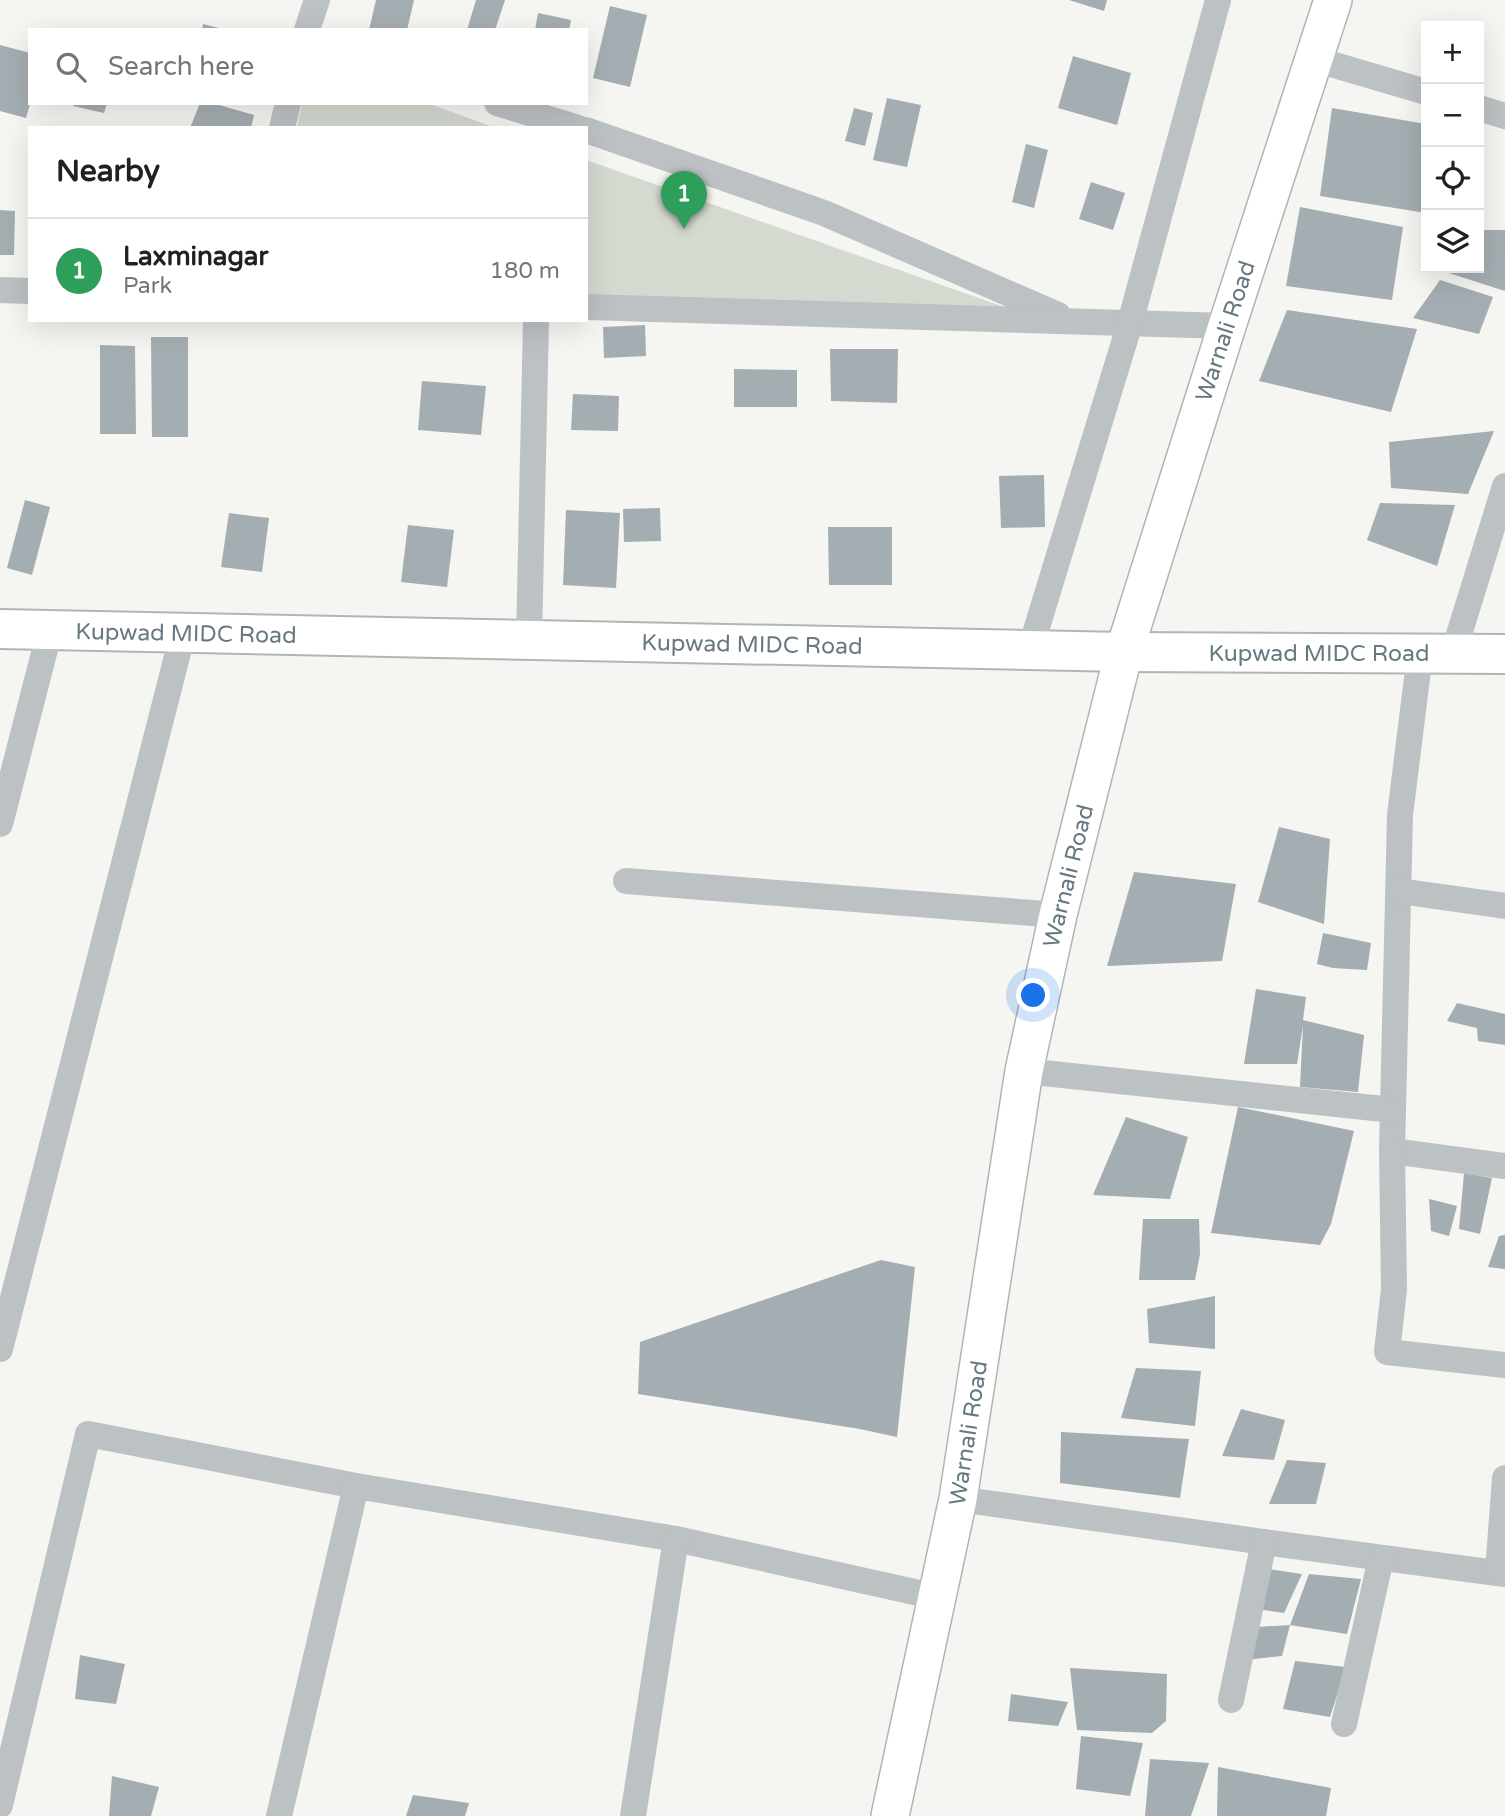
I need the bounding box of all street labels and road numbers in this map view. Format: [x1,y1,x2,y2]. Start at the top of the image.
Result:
street label: Warnali Road [1190,257,1262,405]
street label: Kupwad MIDC Road [75,618,297,650]
street label: Kupwad MIDC Road [641,629,863,661]
street label: Kupwad MIDC Road [1208,640,1430,668]
street label: Warnali Road [1038,802,1100,951]
street label: Warnali Road [944,1359,994,1508]

